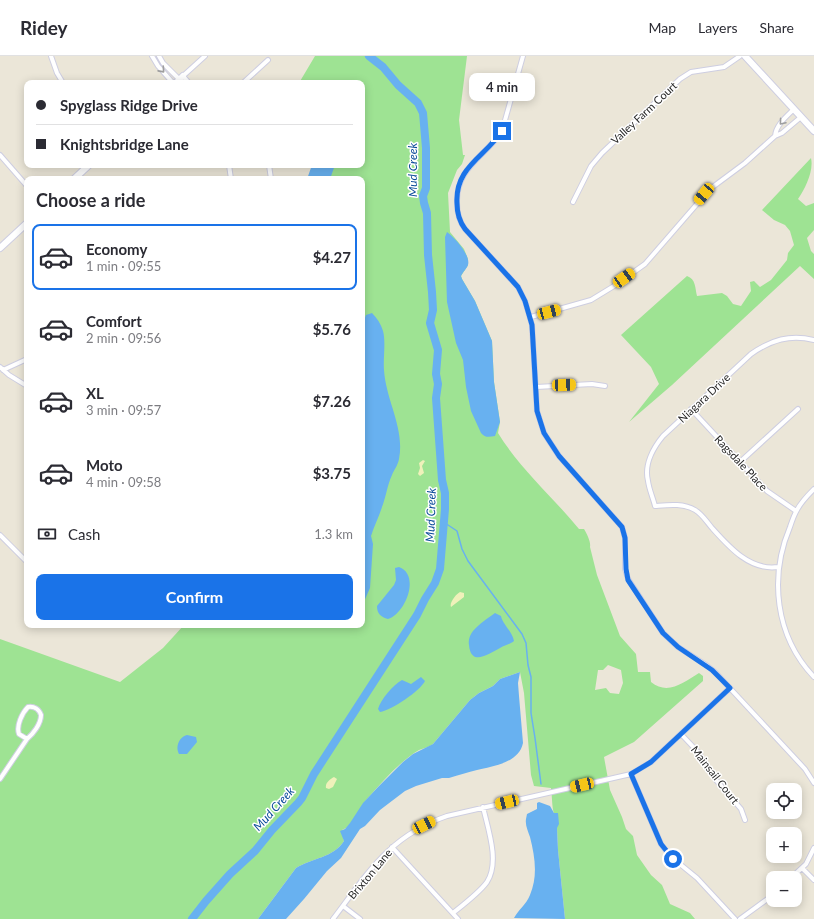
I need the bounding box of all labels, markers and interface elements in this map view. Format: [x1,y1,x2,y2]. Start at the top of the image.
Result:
text: Ridey [20,16,68,39]
text: Map [648,19,676,36]
text: Layers [698,19,738,36]
text: Share [760,19,794,36]
one-way arrow [157,65,165,73]
callout: 4 min [469,73,535,101]
text: 4 min [486,79,518,95]
street label: Valley Farm Court [608,79,679,147]
text: Spyglass Ridge Drive [60,96,198,114]
one-way arrow [780,117,787,124]
route end [493,122,511,140]
text: Knightsbridge Lane [60,135,189,153]
water label: Mud Creek [405,143,420,197]
car [692,181,716,207]
text: Choose a ride [36,189,145,211]
icon: car [38,239,74,275]
text: Economy [86,240,147,258]
text: $4.27 [313,248,351,266]
text: 1 min · 09:55 [86,258,161,274]
car [611,266,637,290]
car [536,303,562,321]
icon: car [38,311,74,347]
text: Comfort [86,312,142,330]
text: $5.76 [313,320,351,338]
text: 2 min · 09:56 [86,330,161,346]
street label: Niagara Drive [675,370,732,425]
car [552,379,576,391]
icon: car [38,383,74,419]
text: XL [86,384,104,402]
text: $7.26 [313,392,351,410]
text: 3 min · 09:57 [86,402,161,418]
street label: Ragsdale Place [712,432,771,493]
icon: car [38,455,74,491]
text: Moto [86,456,123,474]
text: $3.75 [313,464,351,482]
text: 4 min · 09:58 [86,474,161,490]
water label: Mud Creek [422,487,439,542]
icon: cash [36,523,58,545]
text: Cash [68,525,100,543]
text: 1.3 km [314,526,353,542]
button: Confirm [36,574,353,620]
street label: Mainsail Court [689,743,742,806]
car [569,776,595,794]
water label: Mud Creek [250,783,298,834]
map controls [766,783,802,907]
button: locate [766,783,802,819]
car [494,793,520,811]
car [411,814,437,836]
button: + [766,827,802,863]
street label: Brixton Lane [345,846,394,901]
route start [664,850,682,868]
button: − [766,871,802,907]

